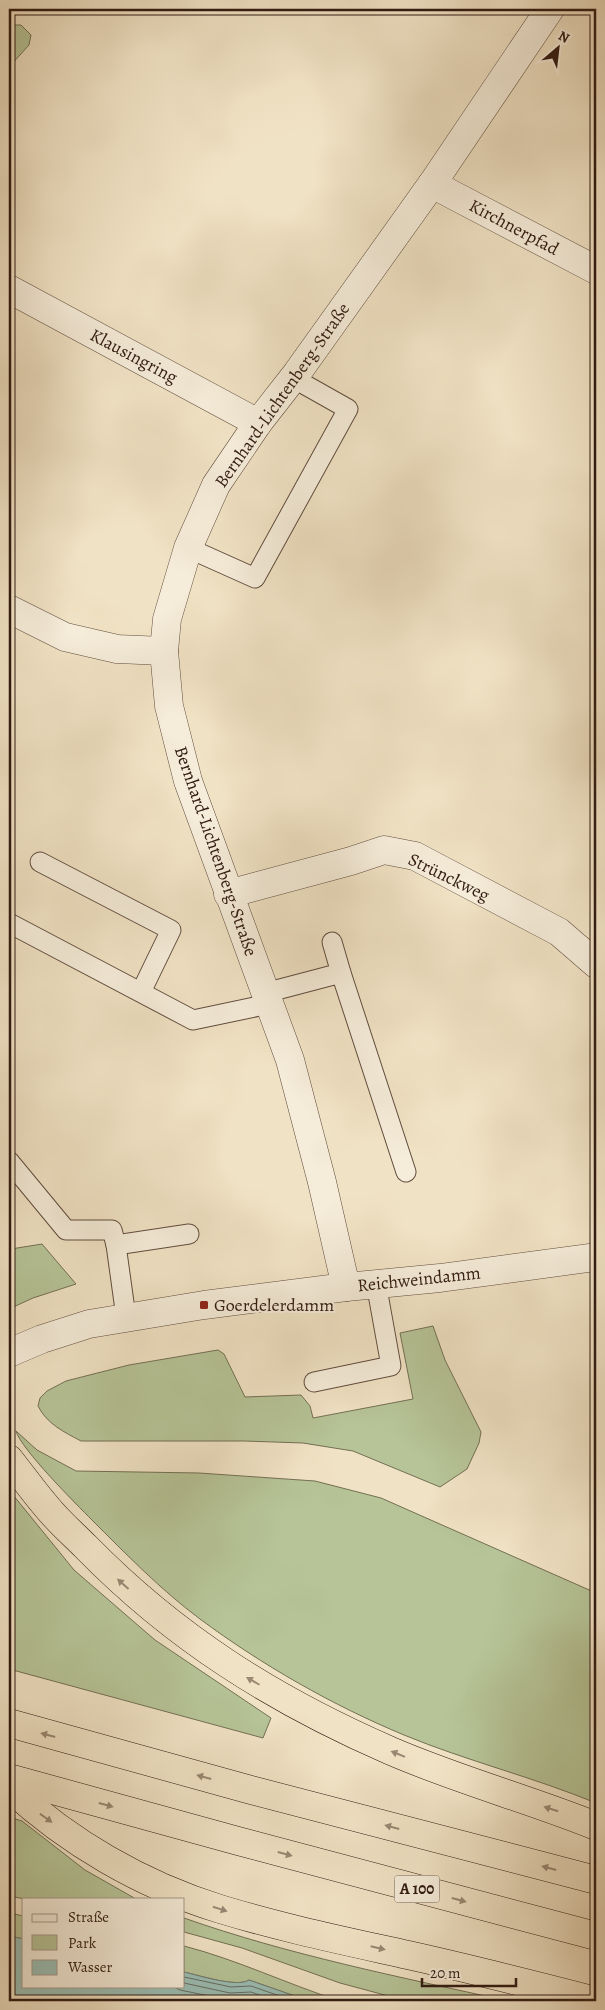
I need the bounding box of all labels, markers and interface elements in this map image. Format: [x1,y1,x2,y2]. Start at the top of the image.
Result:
north arrow [532,22,582,72]
text: N [555,26,573,48]
street label: Kirchnerpfad [465,193,563,261]
street label: Bernhard-Lichtenberg-Straße [209,298,355,492]
street label: Klausingring [86,323,182,389]
street label: Bernhard-Lichtenberg-Straße [169,743,263,959]
street label: Strünckweg [404,847,494,907]
street label: Reichweindamm [356,1261,482,1297]
place label: Goerdelerdamm [214,1293,334,1317]
marker: Goerdelerdamm [198,1299,210,1311]
one-way arrow [117,1578,130,1589]
one-way arrow [246,1676,260,1685]
one-way arrow [40,1730,55,1738]
one-way arrow [391,1749,405,1757]
one-way arrow [197,1773,212,1781]
one-way arrow [99,1801,114,1809]
one-way arrow [543,1805,558,1812]
one-way arrow [39,1813,53,1823]
one-way arrow [384,1822,399,1830]
one-way arrow [278,1850,293,1858]
one-way arrow [542,1864,557,1872]
road number: A 100 [394,1876,440,1902]
one-way arrow [452,1896,467,1904]
legend [22,1898,185,1988]
one-way arrow [213,1905,228,1913]
text: Straße [68,1907,109,1927]
text: Park [68,1933,97,1953]
one-way arrow [370,1944,385,1952]
scale bar [422,1955,516,1987]
text: Wasser [67,1957,113,1977]
text: 20 m [430,1963,461,1983]

